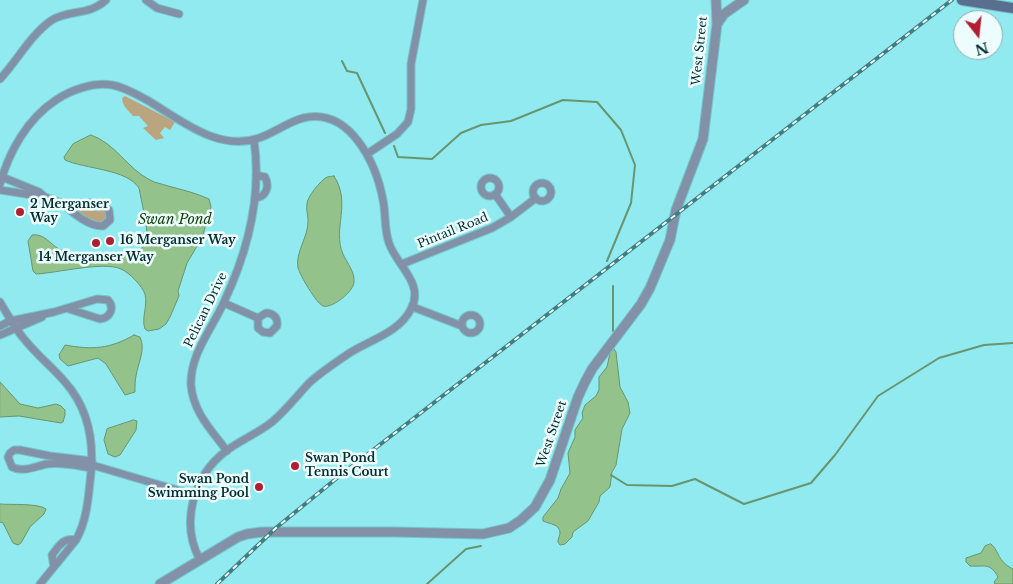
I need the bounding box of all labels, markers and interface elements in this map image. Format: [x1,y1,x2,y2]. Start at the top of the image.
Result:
north arrow [953,10,1003,60]
street label: West Street [689,16,711,86]
text: N [973,38,991,59]
place label: 2 Merganser Way [30,198,109,226]
marker: 2 Merganser Way [14,206,26,218]
street label: Pintail Road [415,210,491,252]
water label: Swan Pond [138,212,212,228]
place label: 16 Merganser Way [120,234,236,248]
marker: 16 Merganser Way [104,235,116,247]
marker: 14 Merganser Way [90,237,102,249]
place label: 14 Merganser Way [38,251,154,265]
street label: Pelican Drive [182,270,230,350]
street label: West Street [534,399,570,469]
place label: Swan Pond Tennis Court [305,452,388,480]
marker: Swan Pond Tennis Court [289,460,301,472]
place label: Swan Pond Swimming Pool [148,473,249,501]
marker: Swan Pond Swimming Pool [253,481,265,493]

